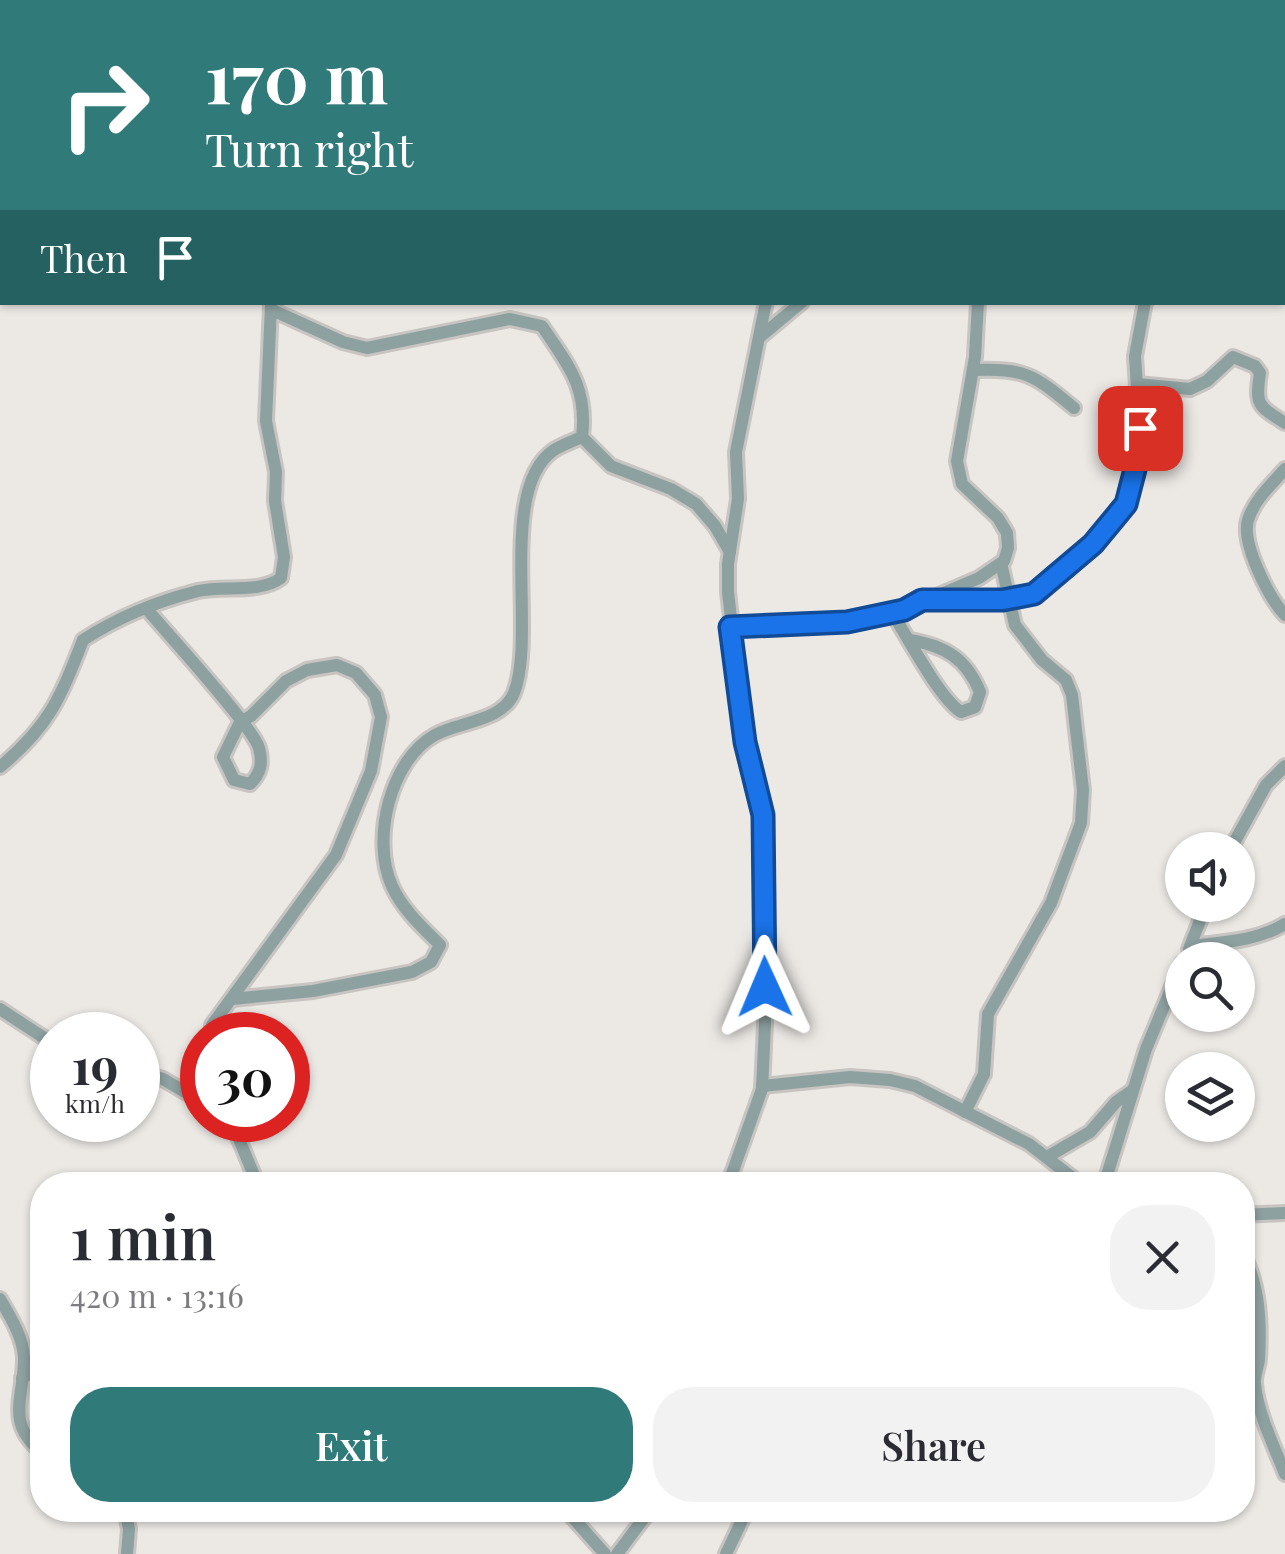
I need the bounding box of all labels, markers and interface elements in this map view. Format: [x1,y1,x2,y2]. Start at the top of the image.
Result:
text: 170 m [205,28,388,122]
icon: right [40,40,170,170]
text: Turn right [205,118,413,178]
icon: arrive [148,230,203,285]
text: Then [40,232,128,283]
pin [1098,386,1183,471]
icon: arrive [1113,401,1168,456]
map controls [1165,832,1255,1142]
button: sound [1165,832,1255,922]
position arrow [713,935,817,1039]
button: search [1165,942,1255,1032]
speed limit sign: 30 [180,1012,310,1142]
text: 19 [72,1031,118,1098]
button: layers [1165,1052,1255,1142]
text: km/h [65,1086,125,1119]
text: 1 min [70,1195,216,1275]
button: close [1110,1205,1215,1310]
text: 420 m · 13:16 [70,1273,244,1316]
button: Exit [70,1387,633,1502]
button: Share [653,1387,1215,1502]

